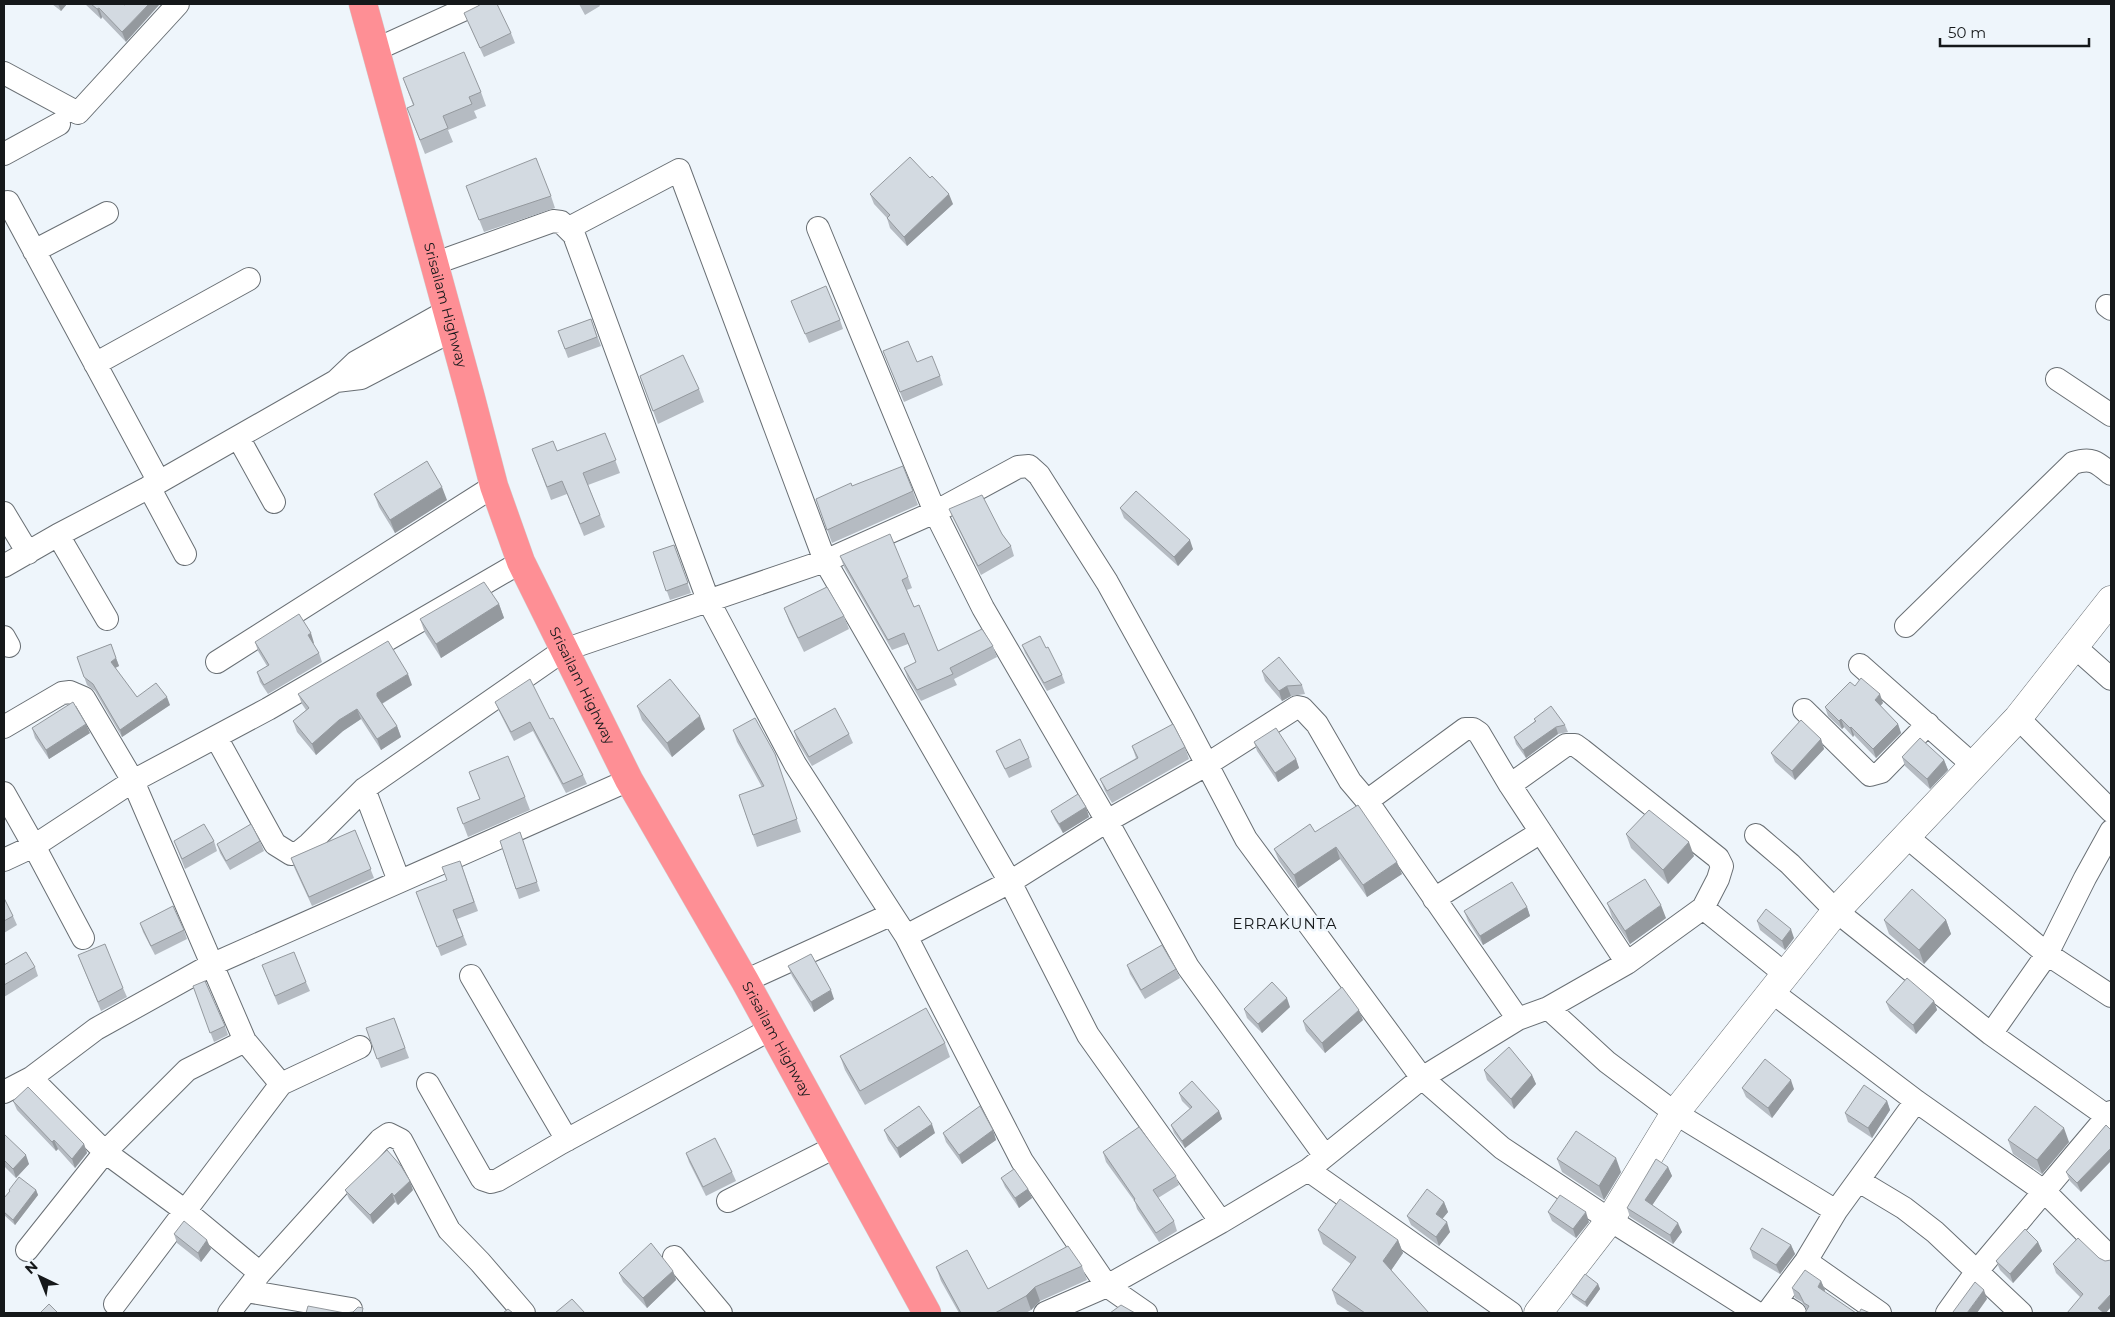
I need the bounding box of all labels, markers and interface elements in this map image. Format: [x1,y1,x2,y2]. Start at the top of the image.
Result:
scale bar [1940,15,2089,47]
text: 50 m [1948,23,1986,42]
street label: Srisailam Highway [420,240,471,370]
street label: Srisailam Highway [545,624,619,748]
district label: ERRAKUNTA [1233,914,1337,933]
street label: Srisailam Highway [738,978,816,1101]
north arrow [15,1252,65,1302]
text: N [21,1257,41,1278]

